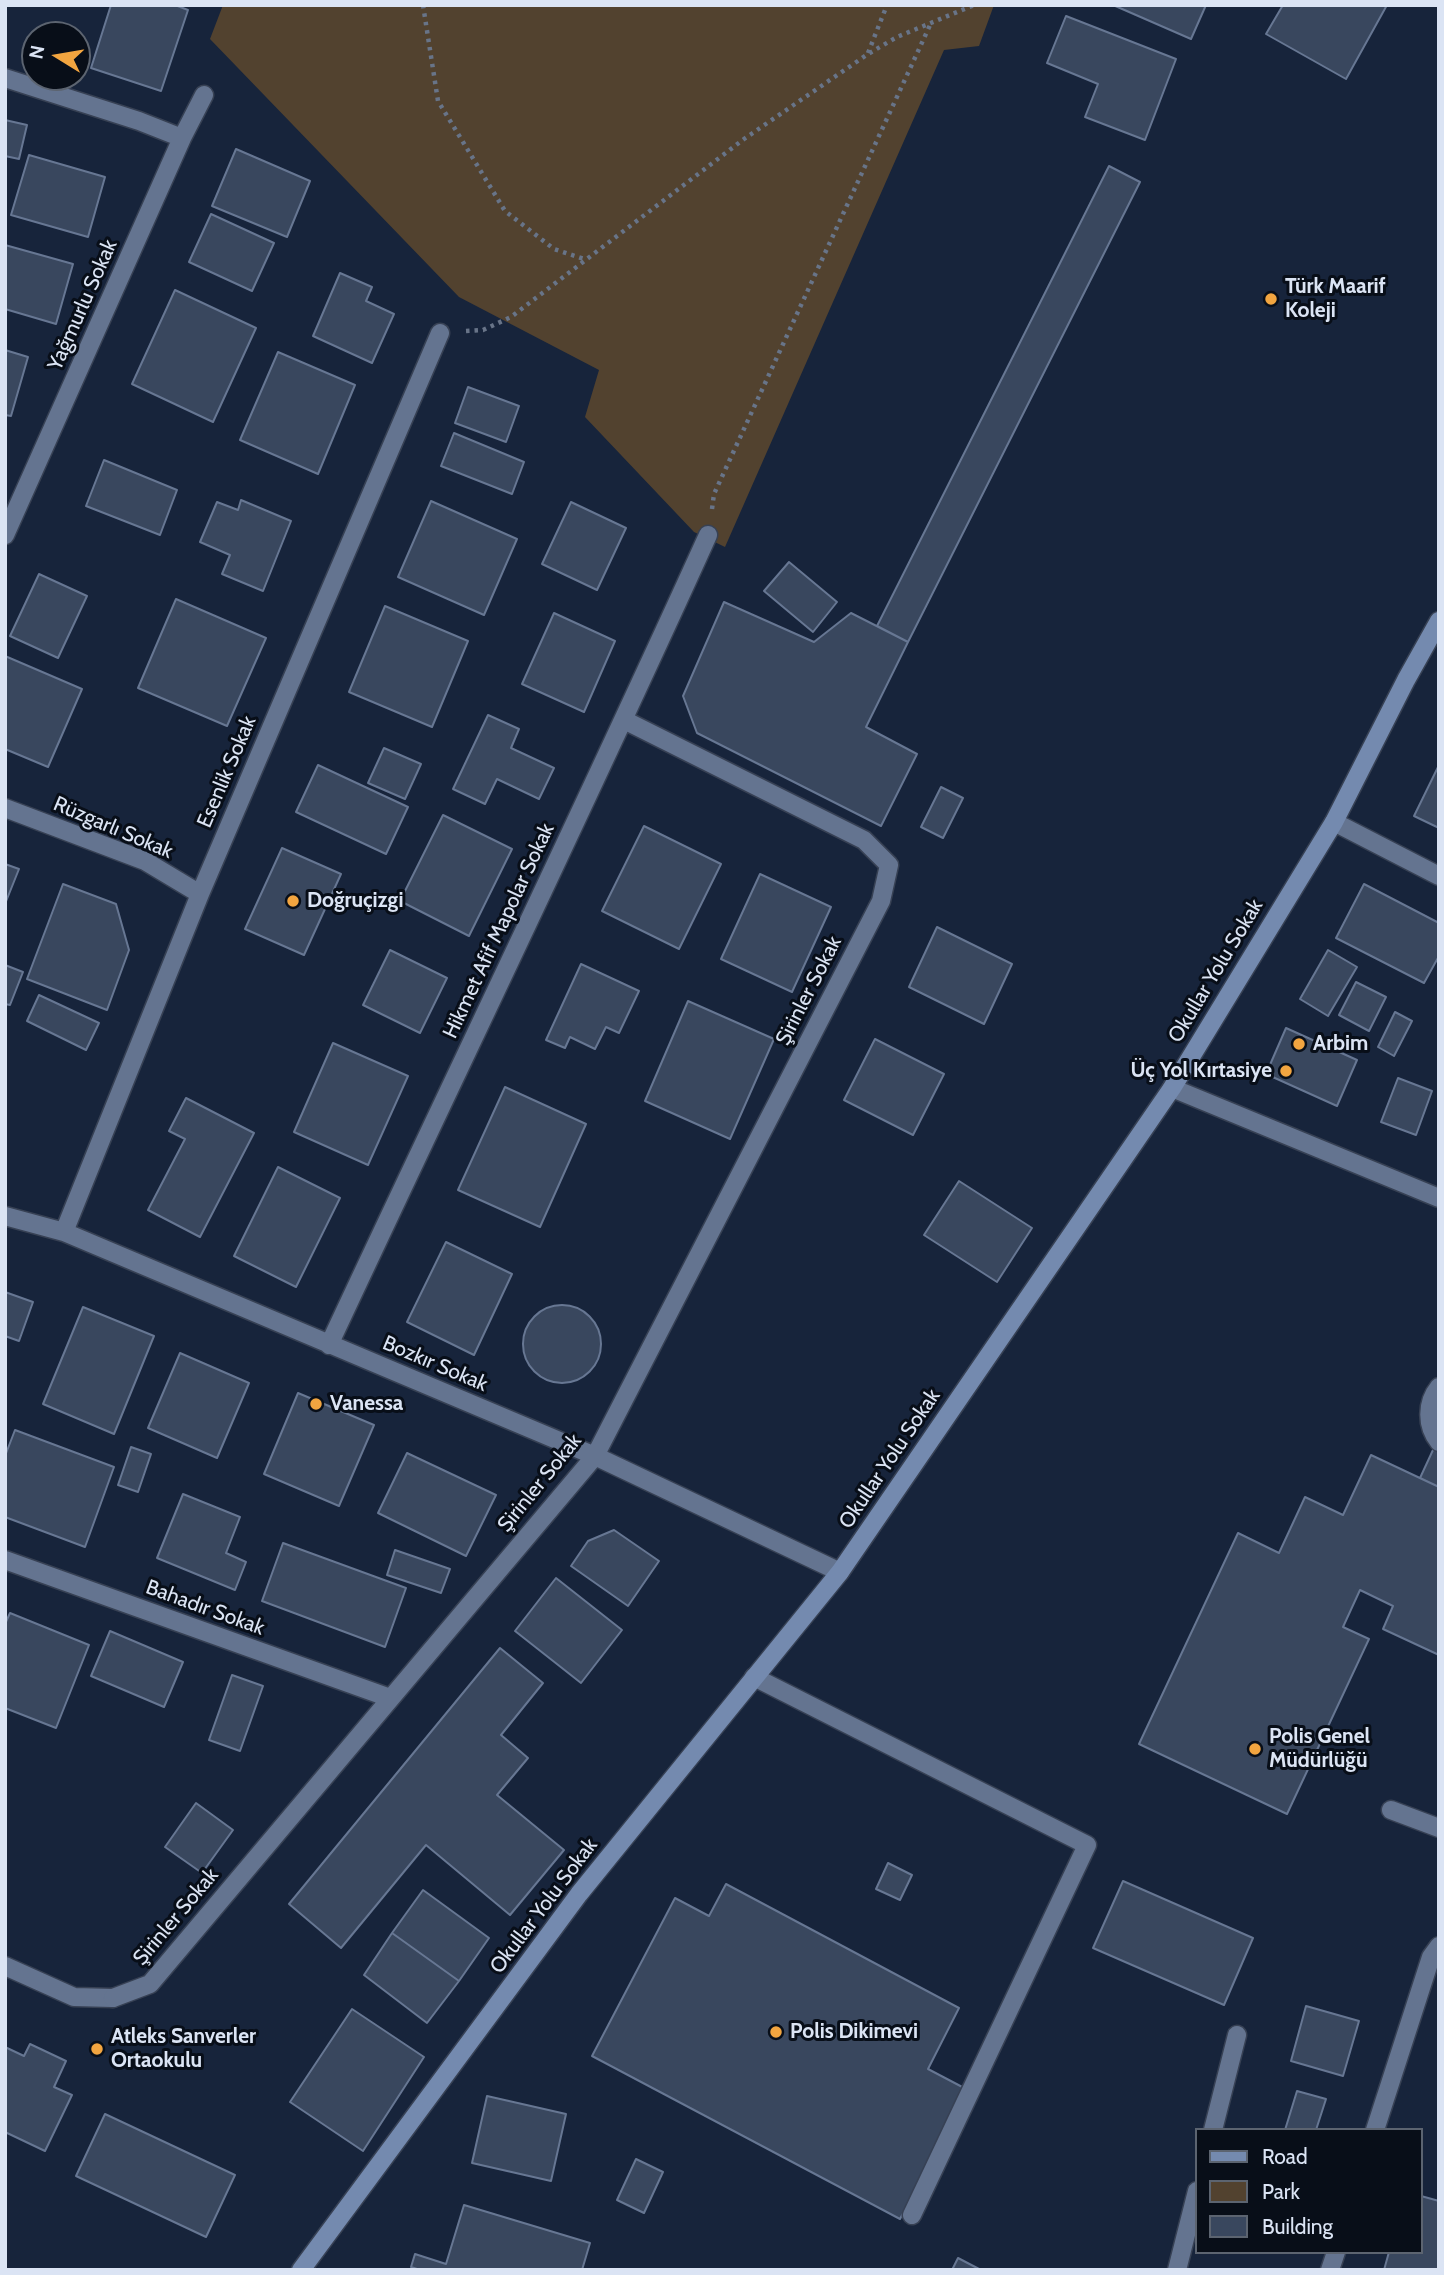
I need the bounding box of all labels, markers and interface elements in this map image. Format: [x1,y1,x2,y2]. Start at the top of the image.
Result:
north arrow [21,21,91,91]
text: N [24,43,49,61]
street label: Yağmurlu Sokak [43,236,123,374]
place label: Türk Maarif Koleji [1285,274,1386,324]
marker: Türk Maarif Koleji [1263,291,1279,307]
street label: Esenlik Sokak [192,712,262,832]
street label: Rüzgarlı Sokak [50,792,176,864]
street label: Hikmet Afif Mapolar Sokak [438,819,560,1043]
place label: Doğruçizgi [307,888,403,914]
marker: Doğruçizgi [285,893,301,909]
street label: Okullar Yolu Sokak [1163,895,1269,1047]
street label: Şirinler Sokak [771,932,847,1050]
place label: Arbim [1313,1031,1368,1057]
marker: Arbim [1291,1036,1307,1052]
place label: Üç Yol Kırtasiye [1131,1058,1272,1084]
marker: Üç Yol Kırtasiye [1278,1063,1294,1079]
street label: Bozkır Sokak [379,1331,491,1397]
street label: Okullar Yolu Sokak [834,1384,946,1534]
place label: Vanessa [330,1391,403,1417]
marker: Vanessa [308,1396,324,1412]
street label: Şirinler Sokak [493,1429,587,1537]
street label: Bahadır Sokak [142,1575,268,1641]
place label: Polis Genel Müdürlüğü [1269,1724,1370,1774]
marker: Polis Genel Müdürlüğü [1247,1741,1263,1757]
street label: Okullar Yolu Sokak [485,1833,603,1979]
street label: Şirinler Sokak [128,1863,224,1971]
place label: Polis Dikimevi [790,2019,918,2045]
place label: Atleks Sanverler Ortaokulu [111,2024,256,2074]
marker: Polis Dikimevi [768,2024,784,2040]
marker: Atleks Sanverler Ortaokulu [89,2041,105,2057]
legend [1196,2128,1423,2254]
text: Road [1262,2144,1308,2169]
text: Park [1262,2179,1300,2204]
text: Building [1262,2214,1333,2239]

